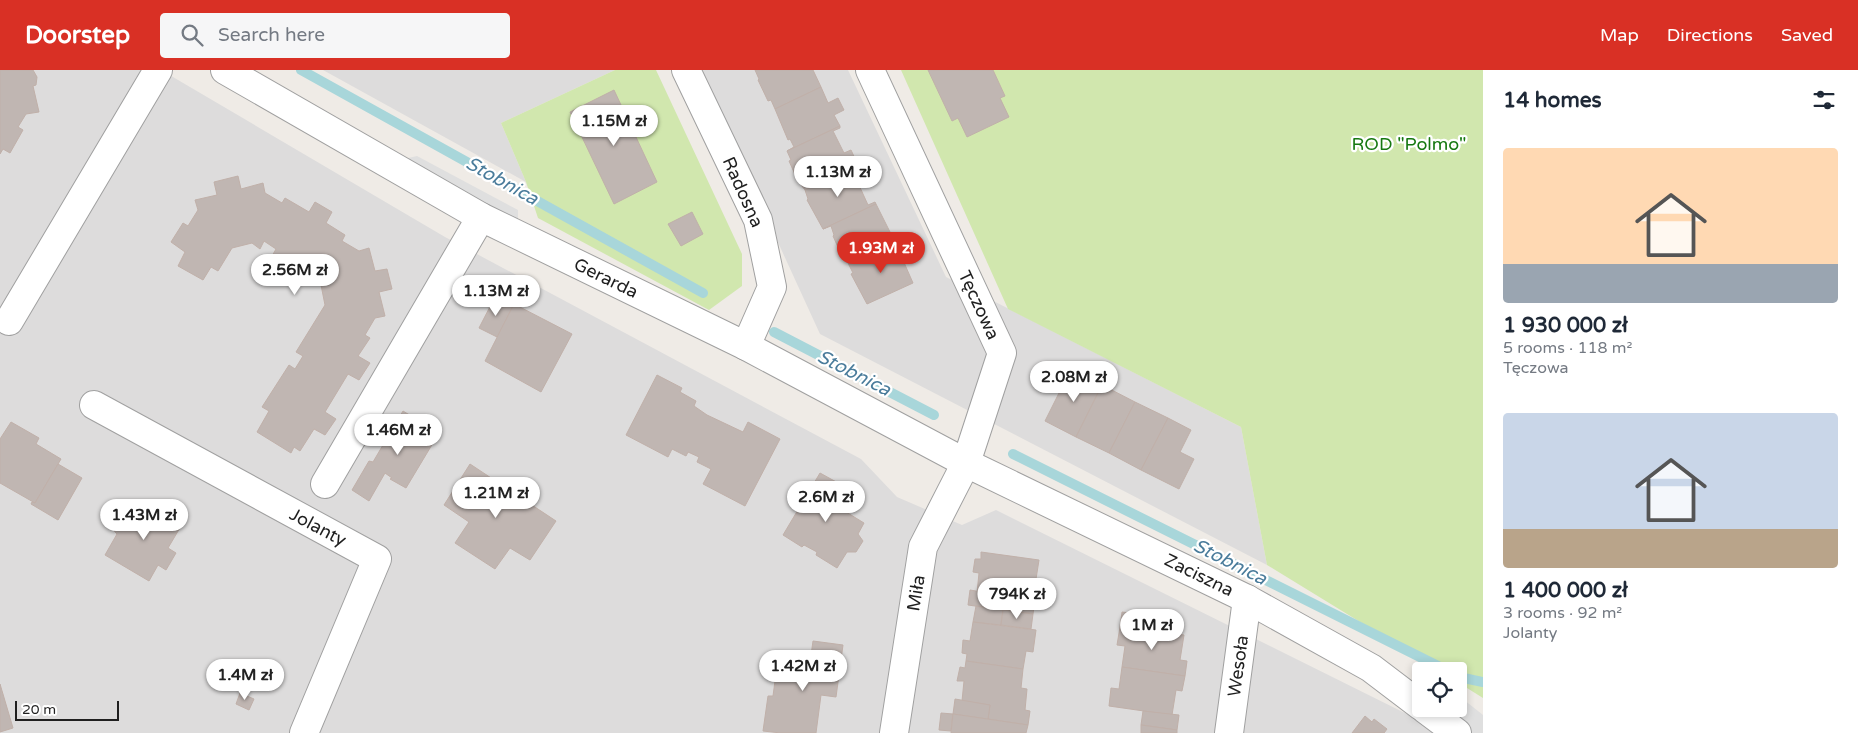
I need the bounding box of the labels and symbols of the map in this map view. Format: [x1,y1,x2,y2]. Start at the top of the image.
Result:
pin: 1.15M zł [562,104,666,147]
park label: ROD "Polmo" [1352,133,1466,155]
water label: Stobnica [462,152,543,210]
street label: Radosna [718,153,768,231]
pin: 1.13M zł [786,156,890,198]
pin: 1.93M zł [829,232,933,274]
street label: Gerarda [570,253,642,303]
pin: 2.56M zł [243,254,347,296]
street label: Tęczowa [953,267,1005,343]
pin: 1.13M zł [444,274,548,317]
water label: Stobnica [814,345,895,401]
pin: 2.08M zł [1022,360,1126,403]
pin: 1.46M zł [346,414,450,456]
pin: 1.21M zł [444,476,548,519]
pin: 2.6M zł [780,480,872,523]
pin: 1.43M zł [92,498,196,541]
street label: Jolanty [286,503,350,551]
water label: Stobnica [1190,534,1271,590]
street label: Zaciszna [1161,549,1237,601]
street label: Miła [902,573,930,613]
pin: 794K zł [971,578,1063,620]
pin: 1M zł [1117,608,1187,651]
street label: Wesoła [1223,634,1253,698]
pin: 1.42M zł [751,650,855,692]
pin: 1.4M zł [199,658,291,701]
scale bar [15,698,119,721]

